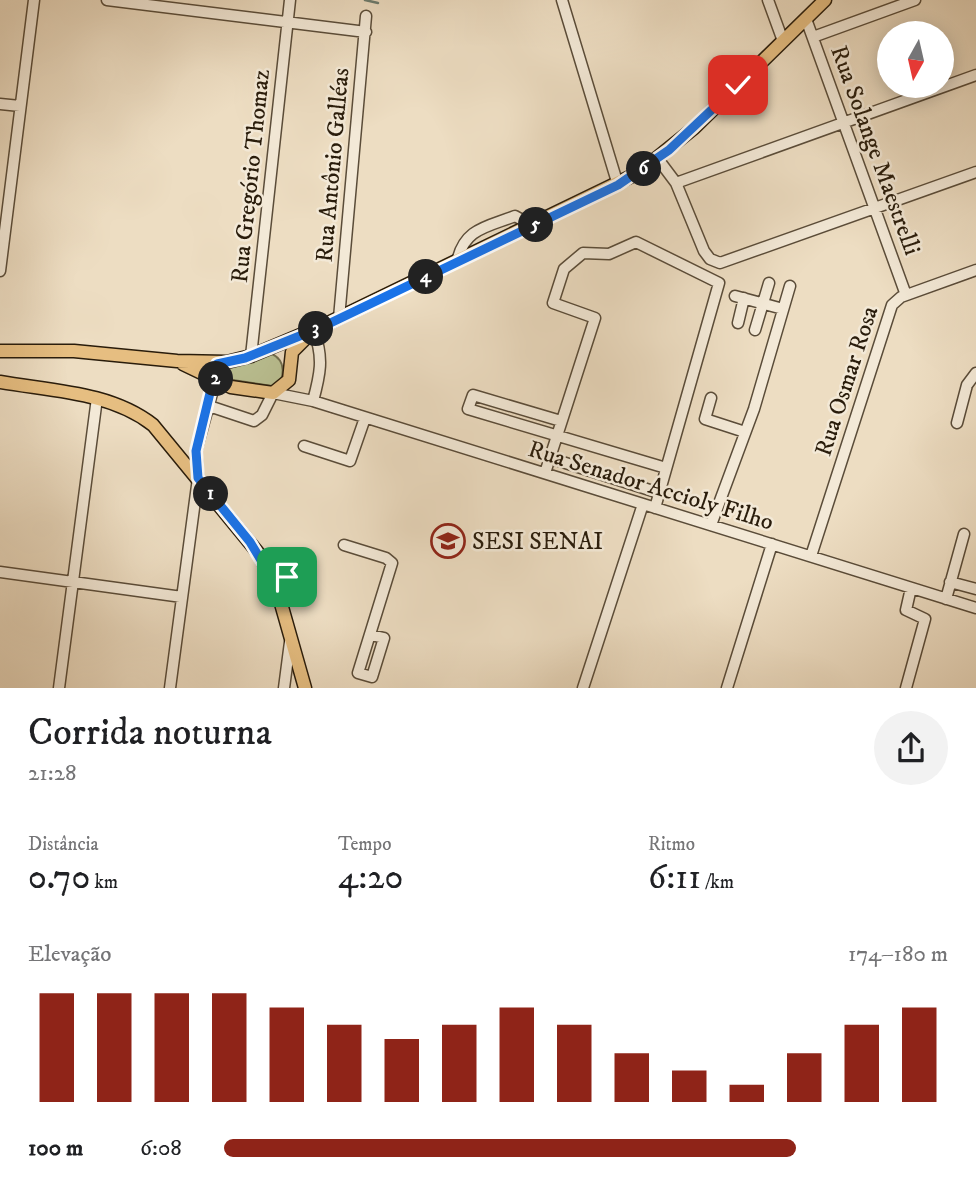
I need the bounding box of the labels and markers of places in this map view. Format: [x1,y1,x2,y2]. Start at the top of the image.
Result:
pin [708,55,768,115]
pin: 6 [626,152,662,186]
pin: 5 [518,208,554,243]
pin: 4 [408,260,444,294]
pin: 3 [298,312,334,346]
pin: 2 [198,362,234,396]
pin: 1 [194,476,228,512]
school or university icon: SESI SENAI [429,522,467,560]
place label: SESI SENAI [472,527,603,557]
pin [257,547,317,607]

